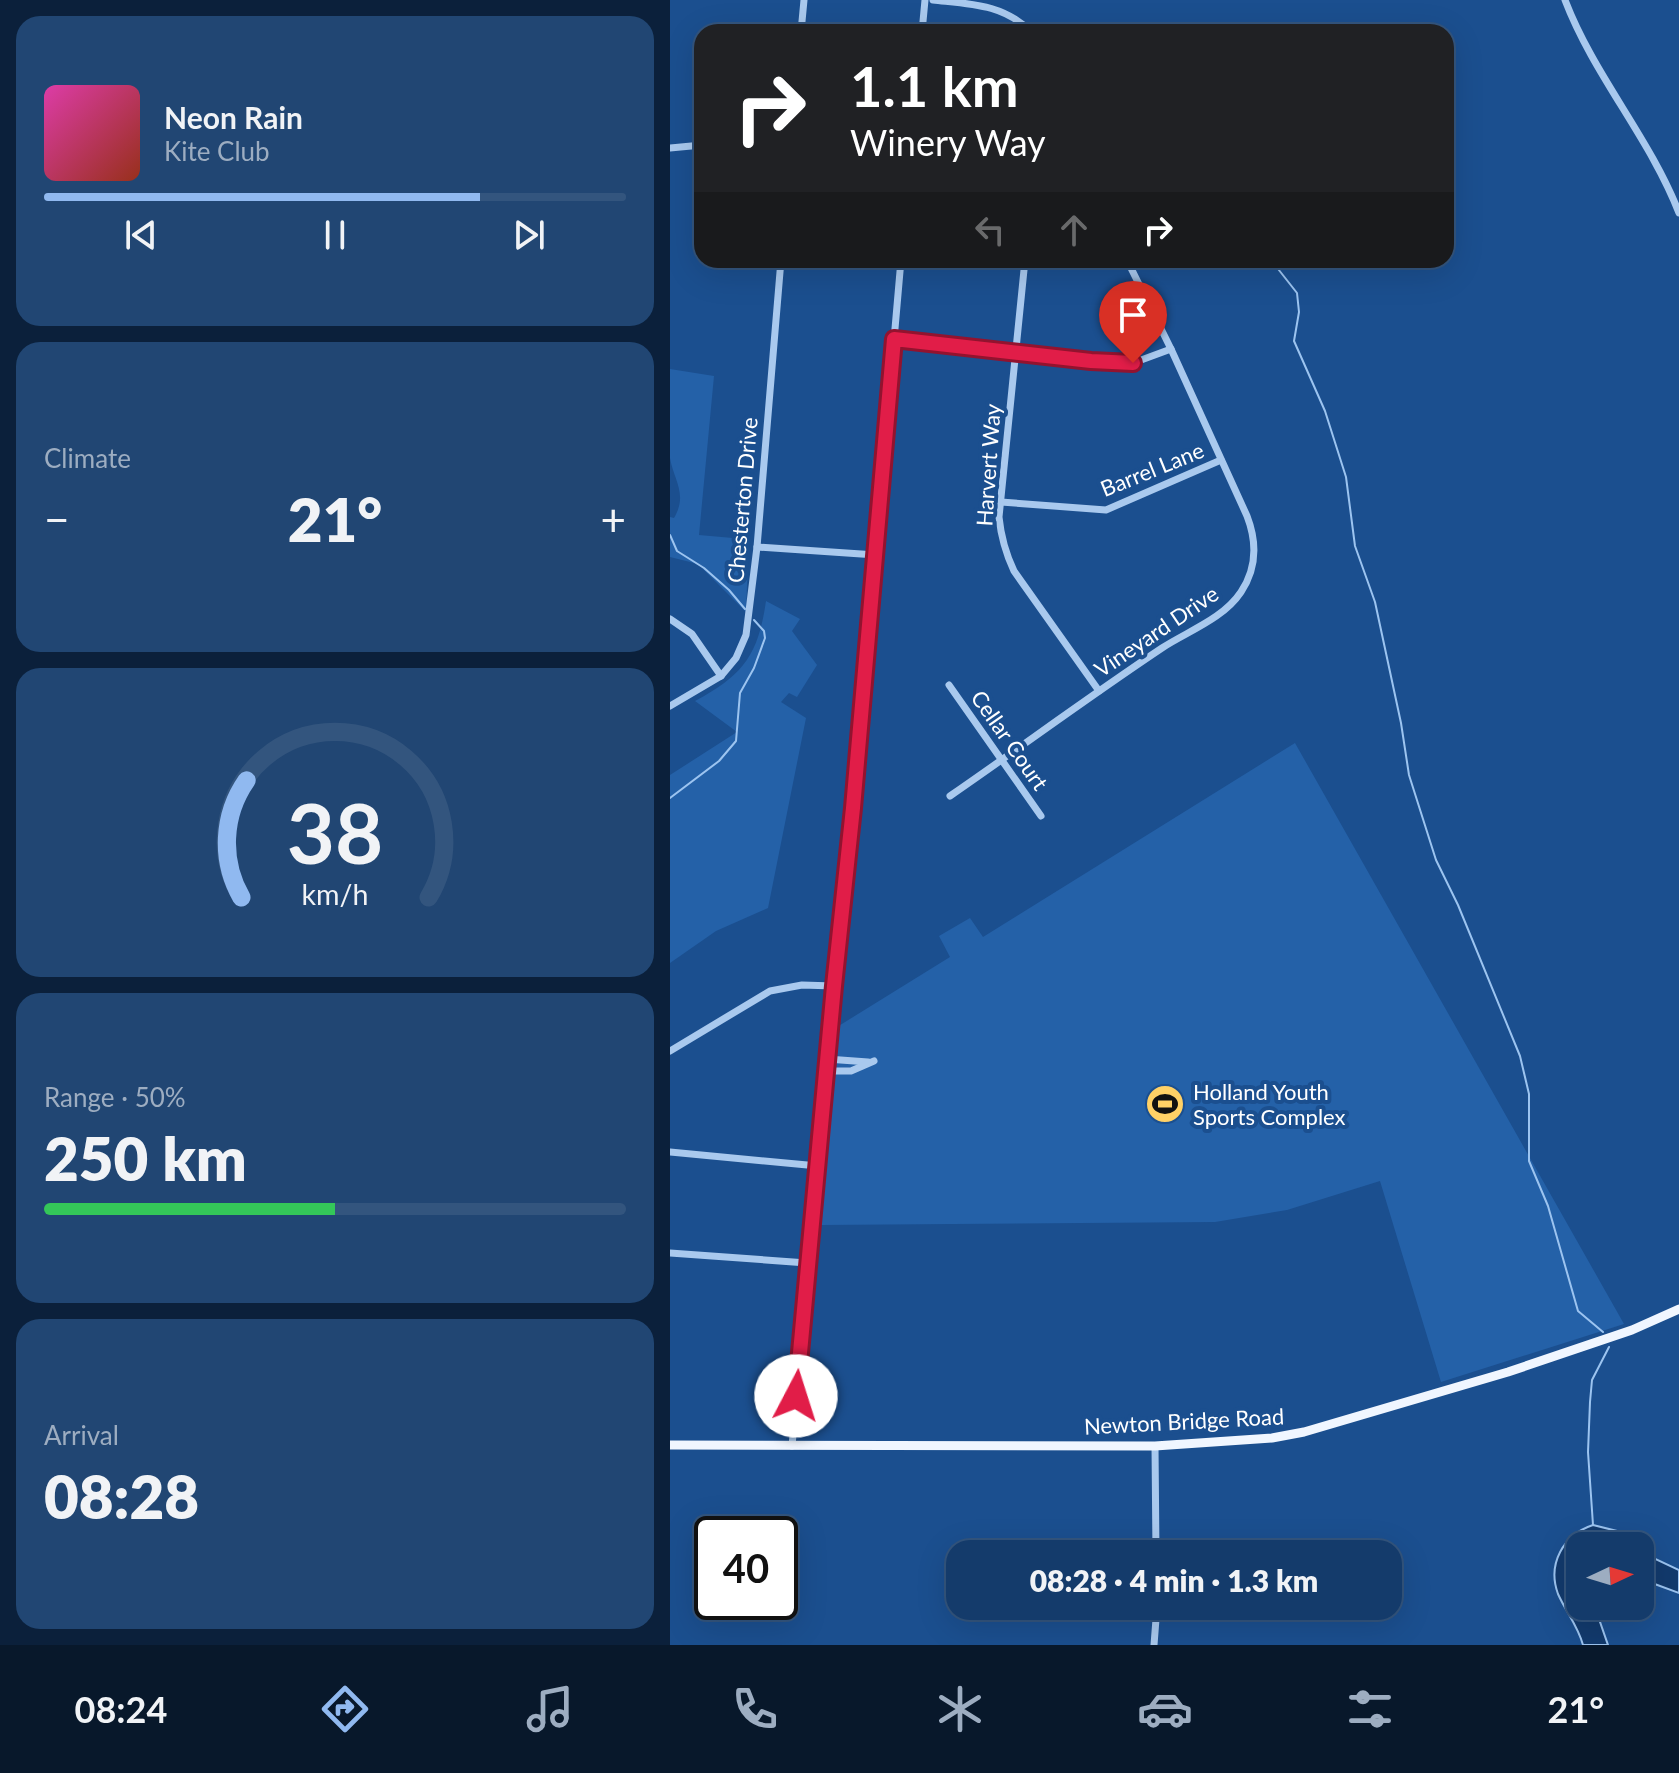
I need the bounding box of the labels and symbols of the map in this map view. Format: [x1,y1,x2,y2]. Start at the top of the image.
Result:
pin [1099,281,1167,363]
street label: Harvert Way [970,402,1006,527]
street label: Chesterton Drive [721,416,763,584]
street label: Barrel Lane [1096,436,1208,502]
street label: Vineyard Drive [1089,580,1223,682]
street label: Cellar Court [966,685,1054,795]
place label: Holland Youth Sports Complex [1193,1078,1346,1130]
sports icon: Holland Youth Sports Complex [1144,1083,1186,1125]
position arrow [754,1354,838,1438]
street label: Newton Bridge Road [1083,1402,1285,1440]
speed limit sign: 40 [694,1516,798,1620]
north arrow [1566,1532,1654,1620]

